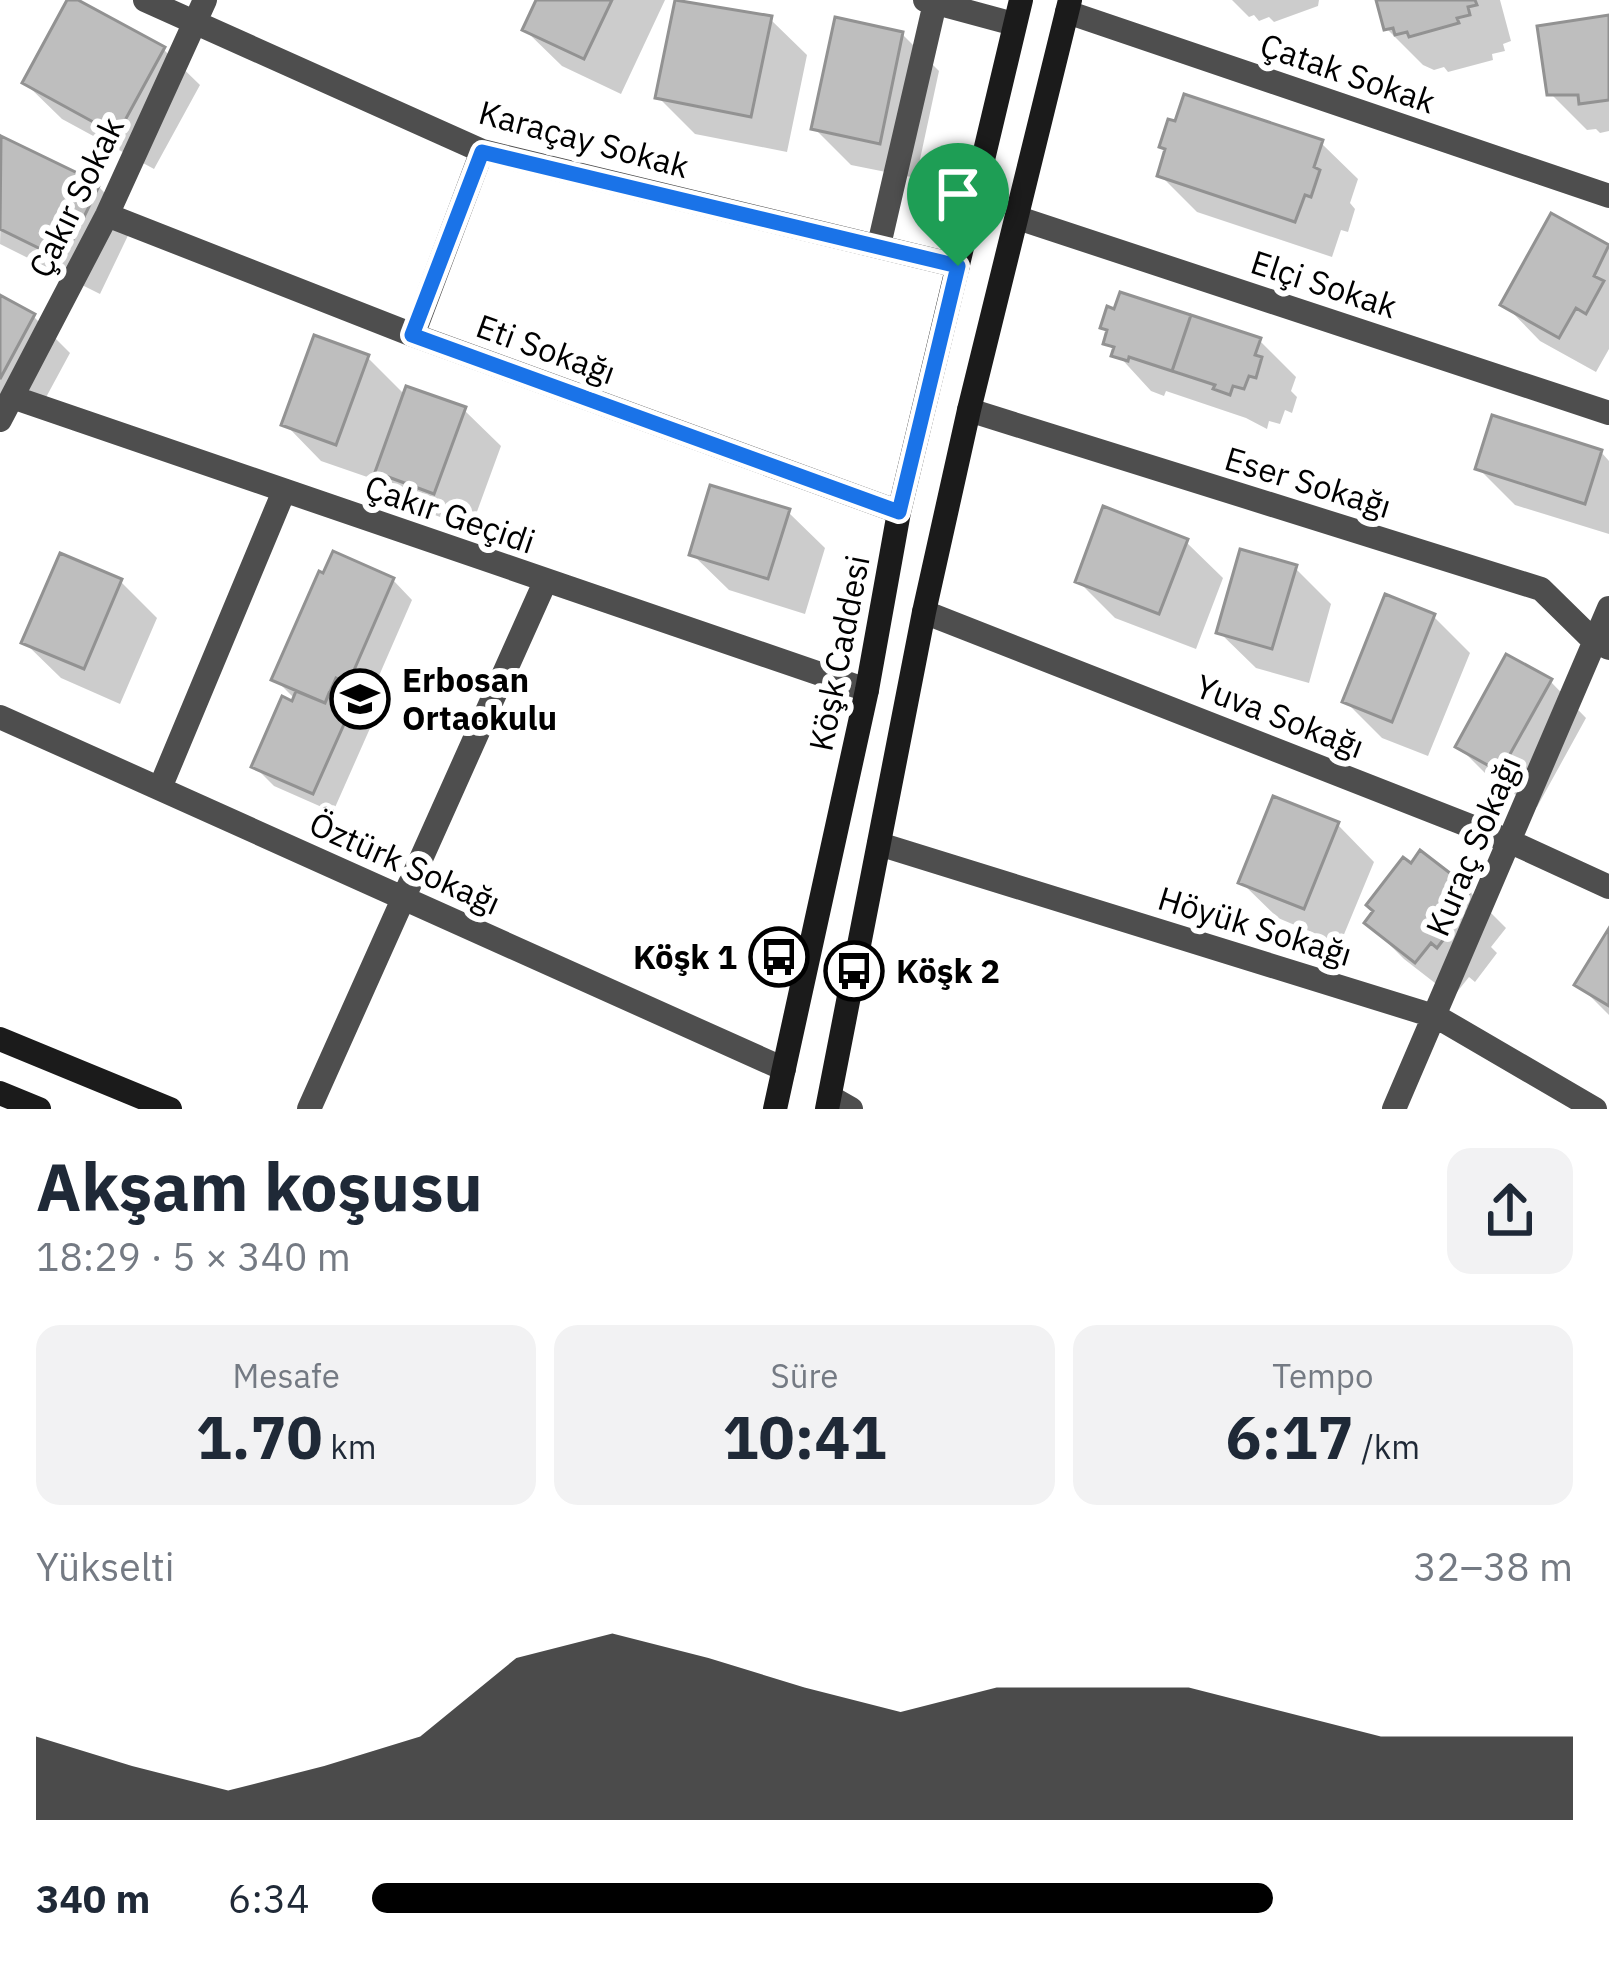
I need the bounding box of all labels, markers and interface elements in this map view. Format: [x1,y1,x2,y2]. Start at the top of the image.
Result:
street label: Çatak Sokak [1255,23,1441,123]
street label: Karaçay Sokak [474,90,694,187]
street label: Çakır Sokak [18,109,133,284]
pin [907,143,1009,266]
icon: arrive [925,161,991,227]
street label: Elçi Sokak [1246,240,1402,327]
street label: Eti Sokağı [471,304,622,394]
street label: Eser Sokağı [1220,436,1396,527]
street label: Çakır Geçidi [360,464,541,563]
street label: Köşk Caddesi [798,551,879,755]
place label: Erbosan Ortaokulu [402,658,557,739]
street label: Yuva Sokağı [1190,664,1370,767]
school or university icon: Erbosan Ortaokulu [329,668,391,730]
street label: Kuraç Sokağı [1415,749,1530,942]
street label: Öztürk Sokağı [303,801,507,924]
street label: Höyük Sokağı [1153,876,1357,975]
bus stop icon: Köşk 1 [748,926,810,988]
place label: Köşk 1 [633,935,737,978]
bus stop icon: Köşk 2 [823,940,885,1002]
place label: Köşk 2 [896,949,1000,992]
text: Akşam koşusu [36,1143,483,1229]
button: share [1447,1148,1573,1274]
text: 18:29 · 5 × 340 m [36,1231,351,1282]
text: Mesafe [233,1354,340,1397]
text: Süre [771,1354,838,1397]
text: Tempo [1272,1354,1373,1397]
text: 1.70 [196,1397,322,1476]
text: 10:41 [723,1397,886,1476]
text: 6:17 [1226,1397,1353,1476]
text: km [322,1425,376,1468]
text: /km [1353,1425,1420,1468]
text: Yükselti [36,1541,175,1592]
text: 32–38 m [1413,1541,1573,1592]
text: 340 m [36,1873,150,1924]
text: 6:34 [228,1873,310,1924]

